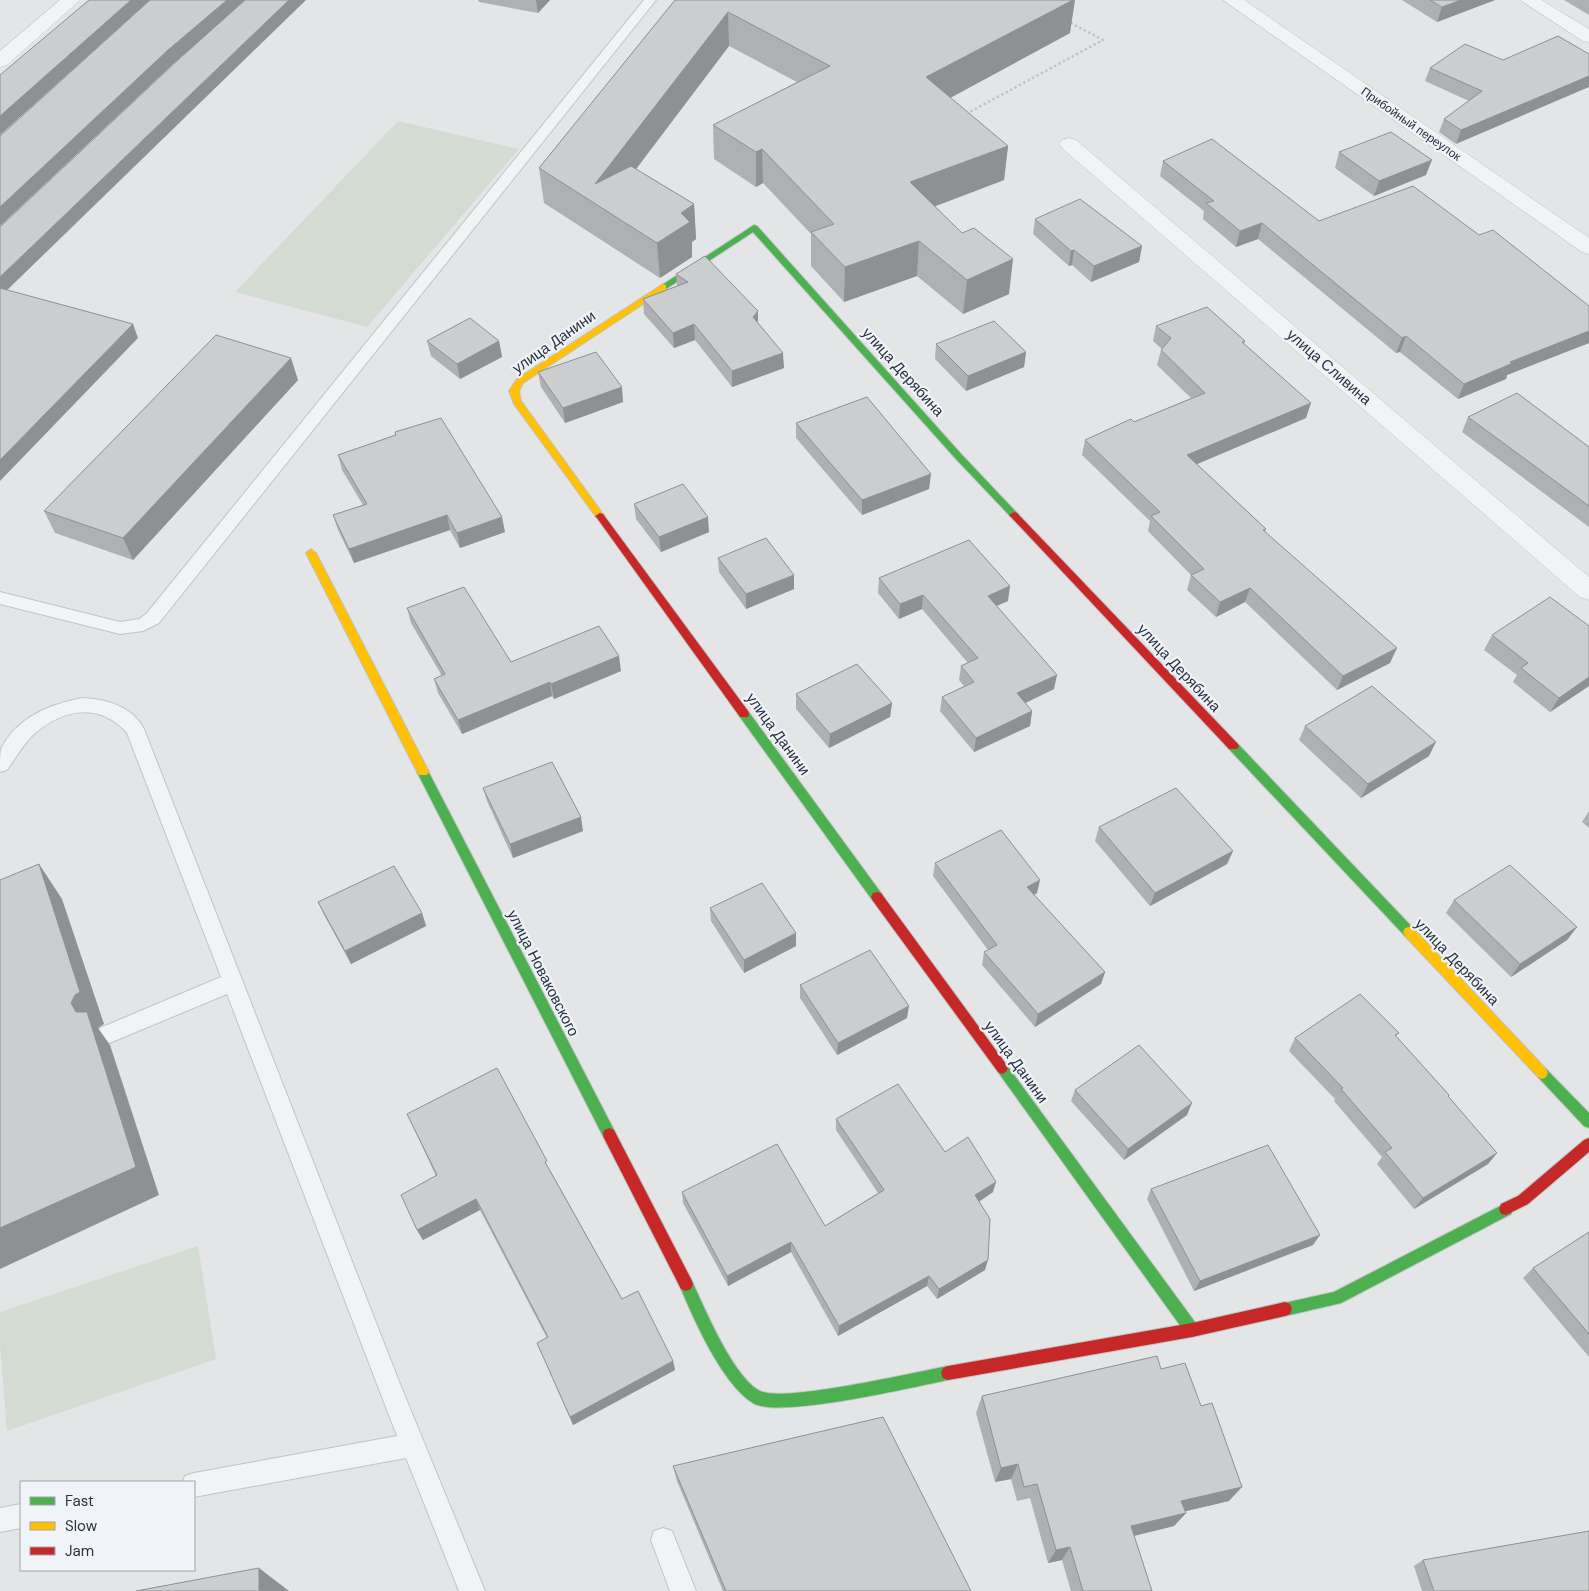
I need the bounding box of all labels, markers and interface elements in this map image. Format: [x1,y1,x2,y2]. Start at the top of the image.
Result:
street label: Прибойный переулок [1358,83,1465,165]
street label: улица Данини [509,306,599,378]
street label: улица Дерябина [858,323,949,421]
street label: улица Сливина [1282,325,1376,410]
street label: улица Дерябина [1133,620,1226,717]
street label: улица Данини [741,689,815,779]
street label: улица Новаковского [502,906,584,1040]
street label: улица Дерябина [1410,914,1504,1010]
street label: улица Данини [979,1017,1053,1107]
legend [20,1481,195,1571]
text: Fast [65,1491,94,1511]
text: Slow [65,1516,98,1536]
text: Jam [65,1541,94,1561]

